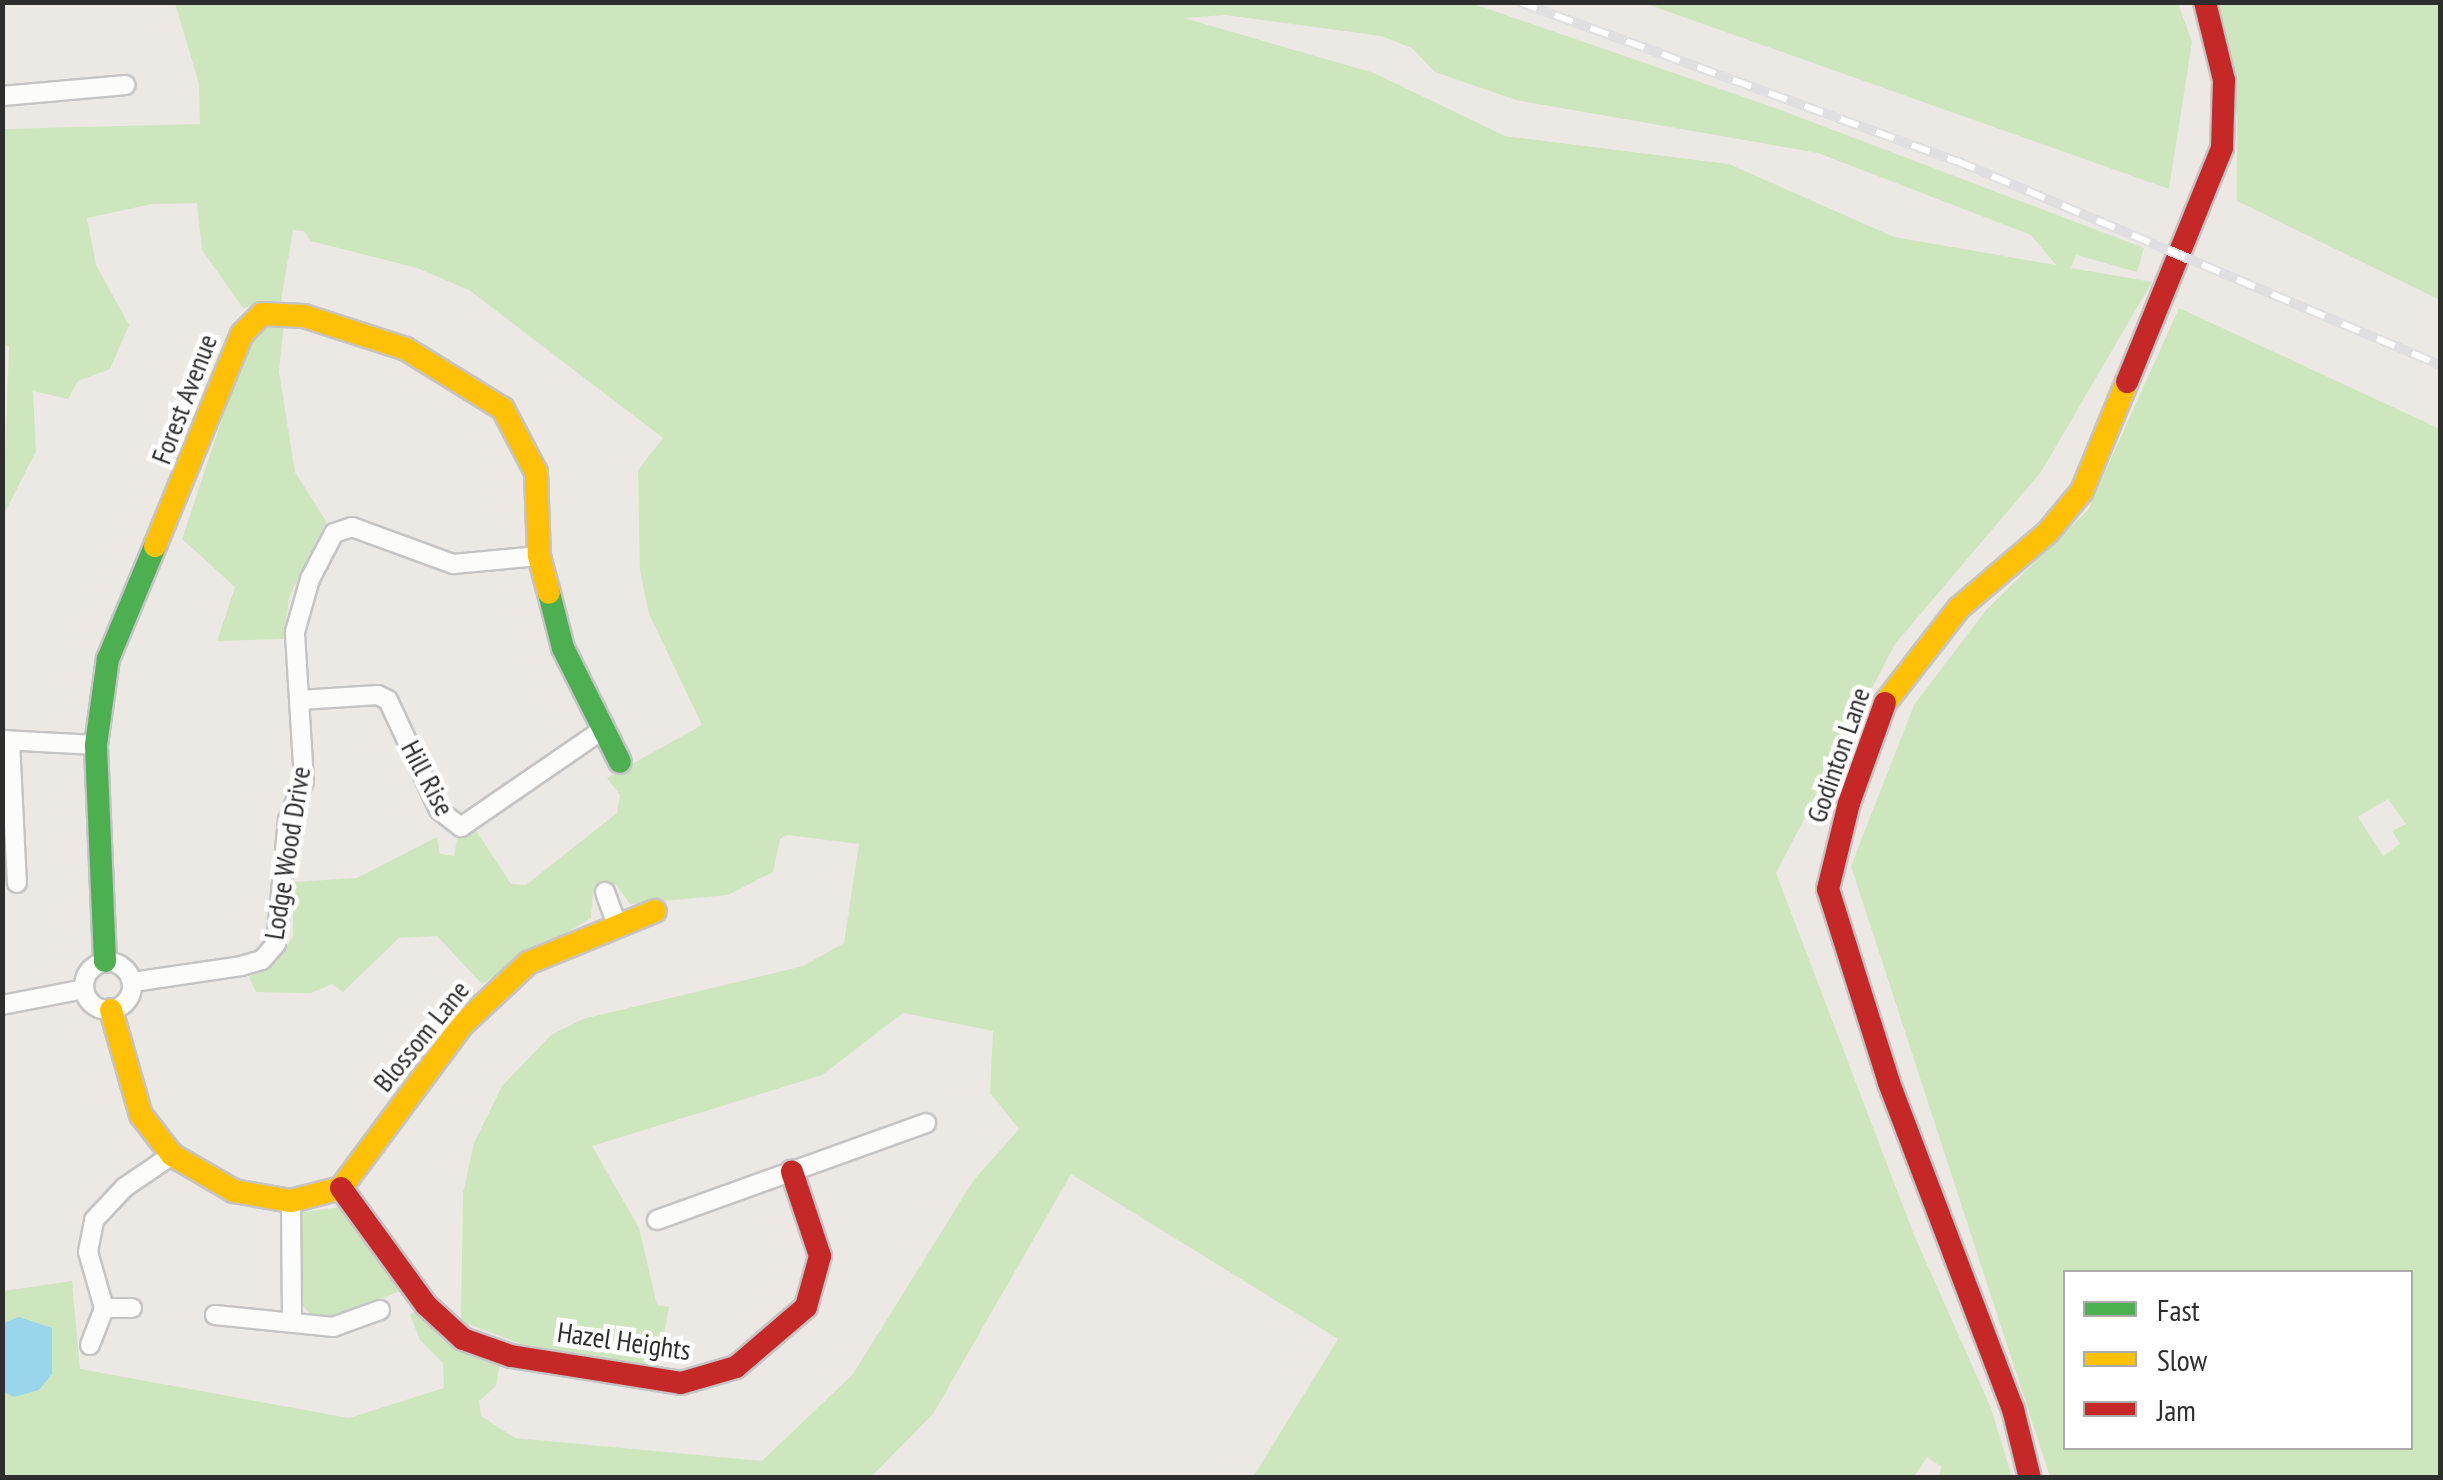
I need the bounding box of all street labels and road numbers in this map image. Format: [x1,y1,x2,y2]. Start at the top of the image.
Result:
street label: Forest Avenue [144,329,224,469]
street label: Godinton Lane [1799,683,1877,827]
street label: Hill Rise [394,735,462,821]
street label: Lodge Wood Drive [257,764,317,942]
street label: Blossom Lane [366,974,476,1098]
street label: Hazel Heights [555,1315,693,1367]

